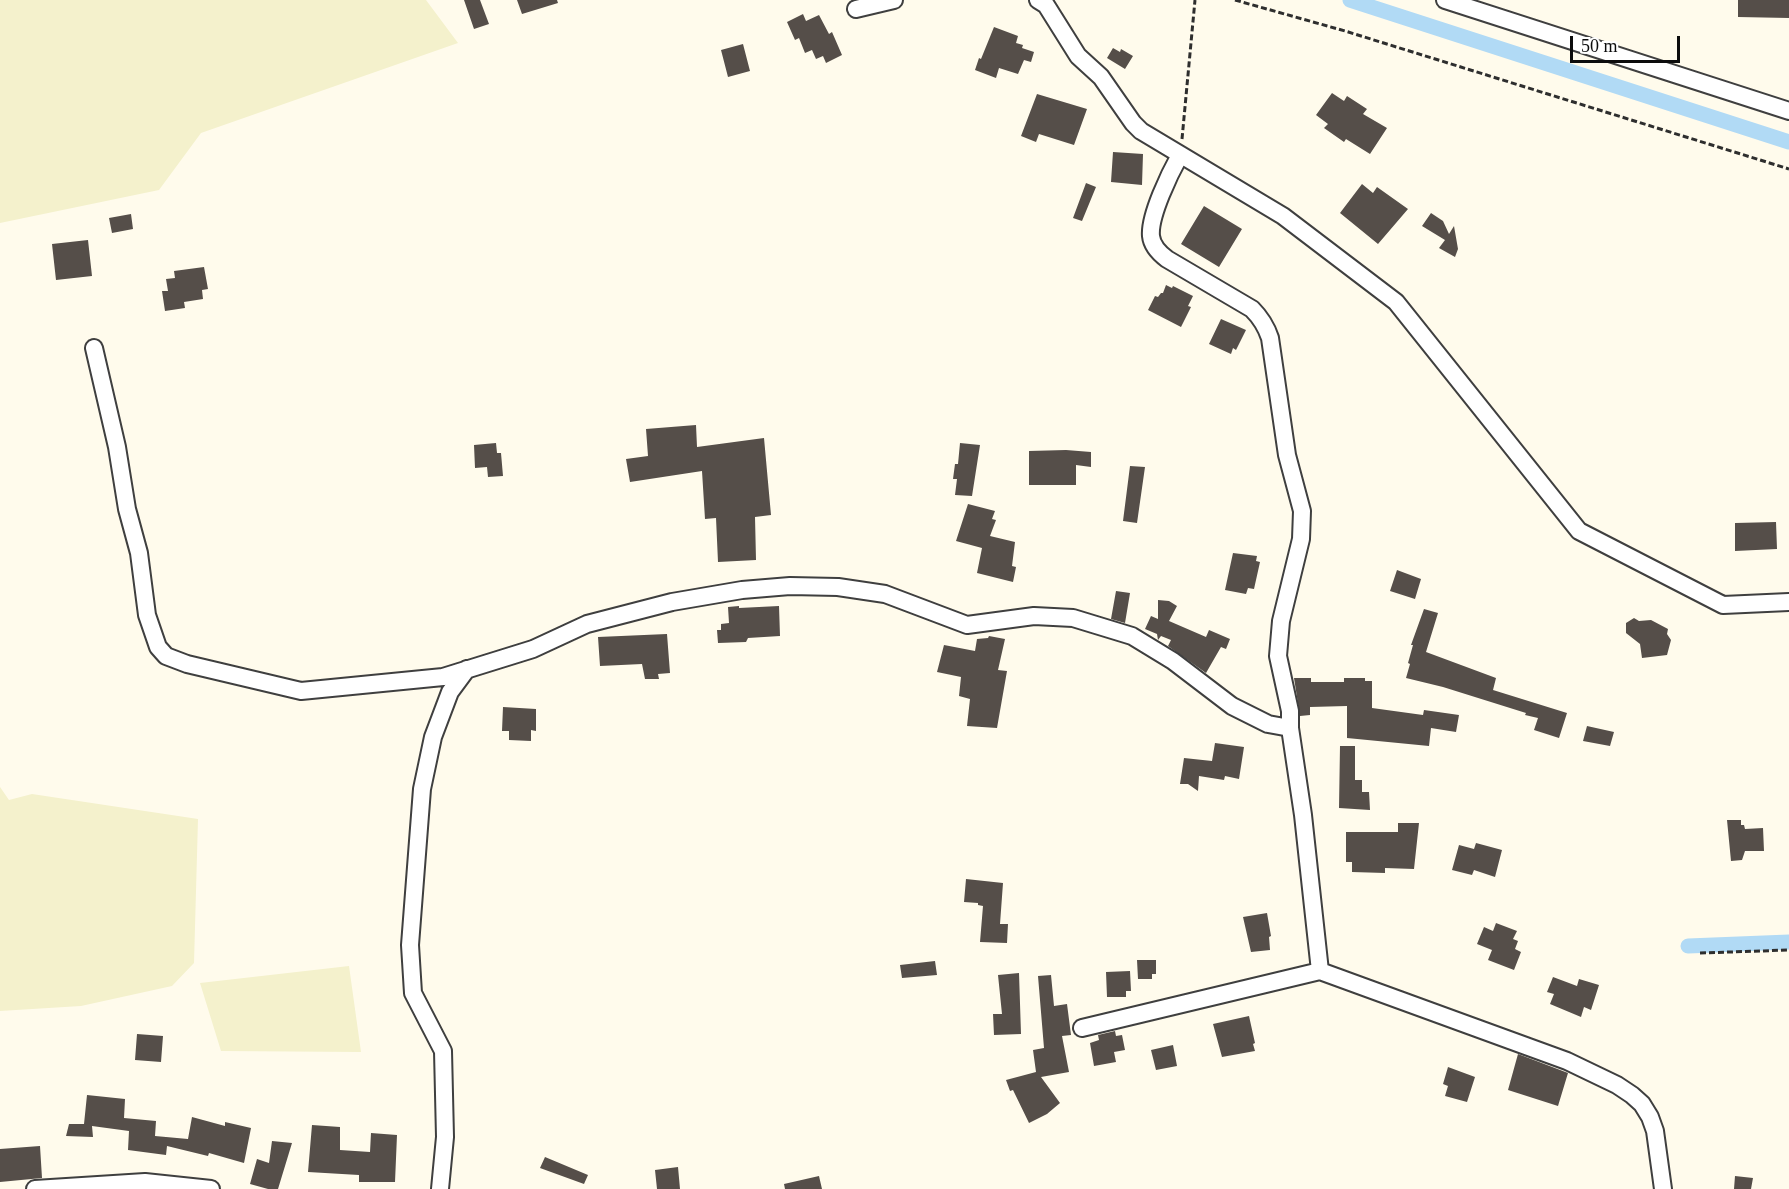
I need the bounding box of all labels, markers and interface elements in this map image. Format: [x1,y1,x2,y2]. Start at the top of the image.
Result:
scale bar [1573,24,1682,62]
text: 50 m [1581,36,1618,56]

